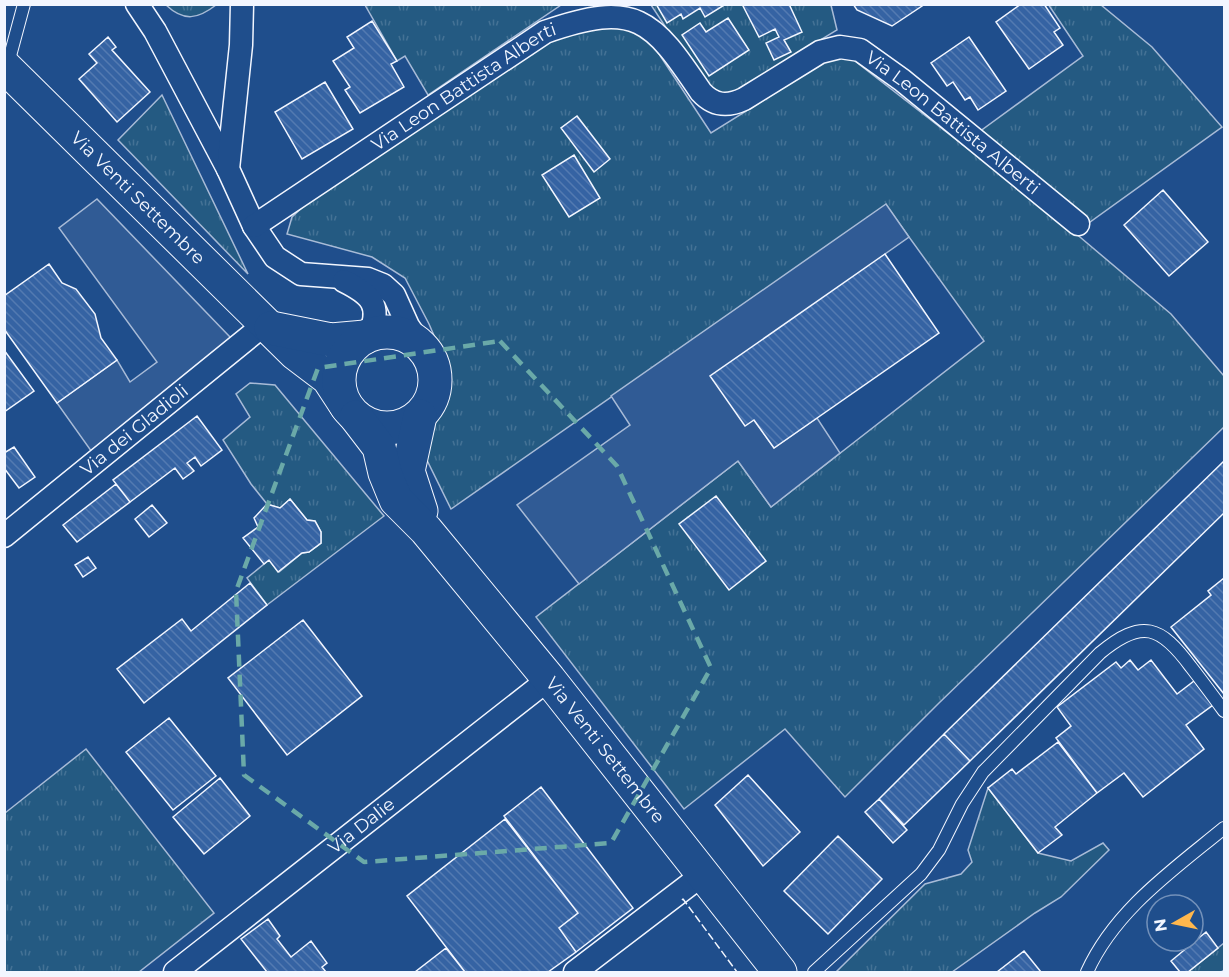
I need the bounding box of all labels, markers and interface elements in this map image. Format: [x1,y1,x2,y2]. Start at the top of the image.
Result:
street label: Via Leon Battista Alberti [367,18,559,156]
street label: Via Leon Battista Alberti [861,47,1044,199]
street label: Via Venti Settembre [66,127,210,269]
street label: Via dei Gladioli [76,380,193,480]
street label: Via Venti Settembre [541,673,670,828]
street label: Via Dalie [324,793,399,859]
north arrow [1145,893,1205,953]
text: N [1150,917,1171,933]

